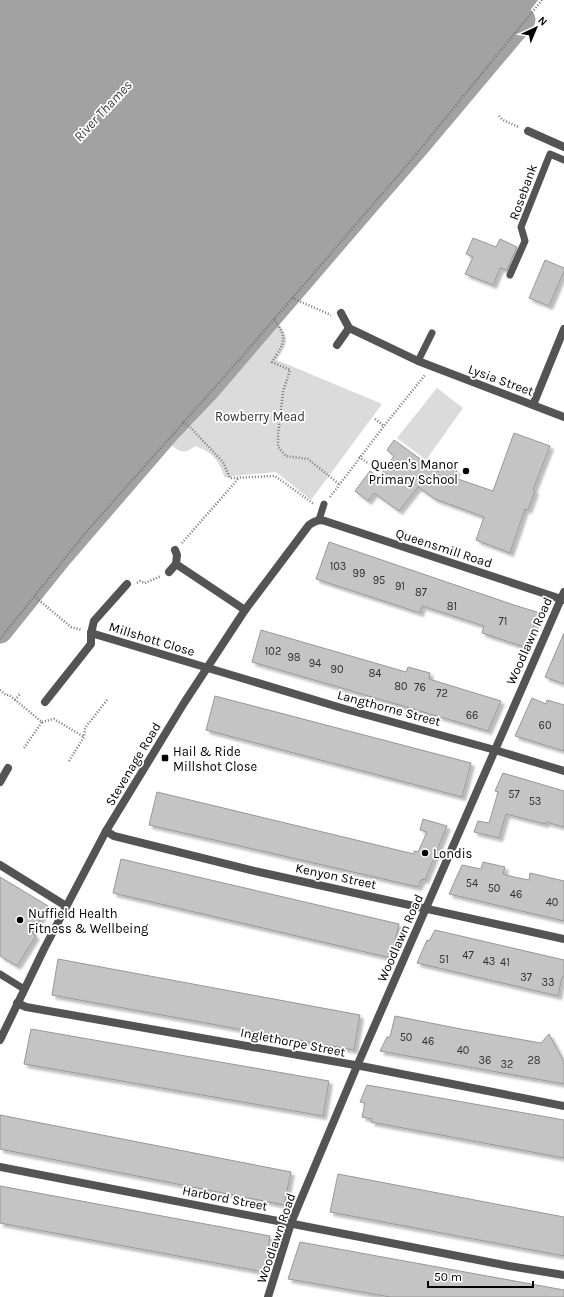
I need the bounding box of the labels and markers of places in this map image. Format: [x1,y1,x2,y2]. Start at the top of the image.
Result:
place label: Queen's Manor Primary School [369,457,458,487]
marker: Queen's Manor Primary School [461,466,471,476]
place label: Hail & Ride Millshot Close [173,744,257,774]
marker: Hail & Ride Millshot Close [160,753,170,763]
place label: Londis [433,846,473,861]
marker: Londis [420,848,430,858]
place label: Nuffield Health Fitness & Wellbeing [28,906,149,936]
marker: Nuffield Health Fitness & Wellbeing [15,915,25,925]

